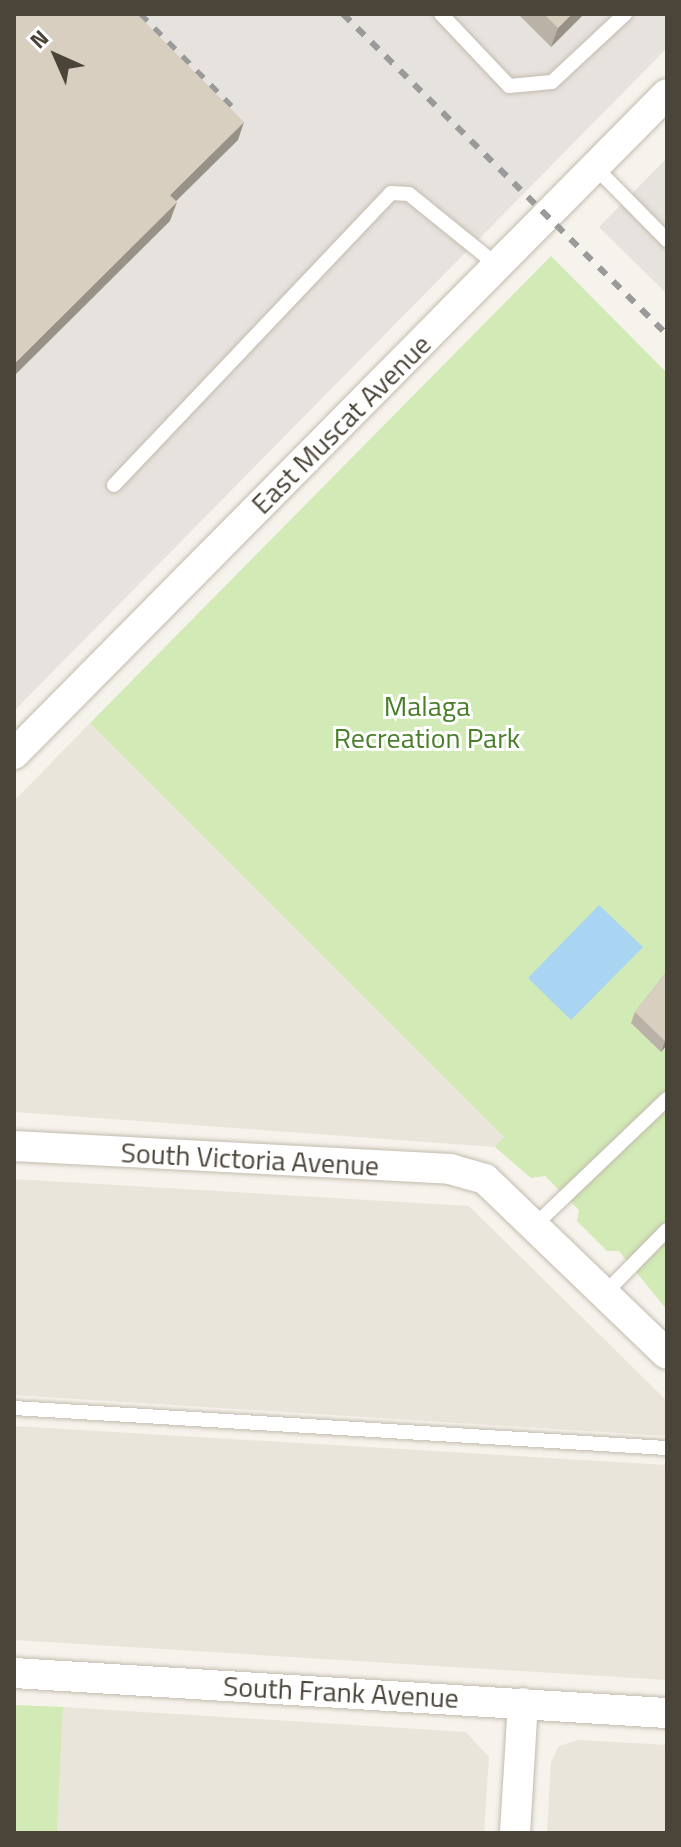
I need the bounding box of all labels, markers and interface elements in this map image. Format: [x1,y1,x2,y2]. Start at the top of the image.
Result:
north arrow [16,16,96,96]
text: N [22,22,56,56]
street label: East Muscat Avenue [244,327,438,521]
park label: Malaga Recreation Park [334,689,520,755]
street label: South Victoria Avenue [120,1135,380,1183]
street label: South Frank Avenue [222,1669,460,1715]

